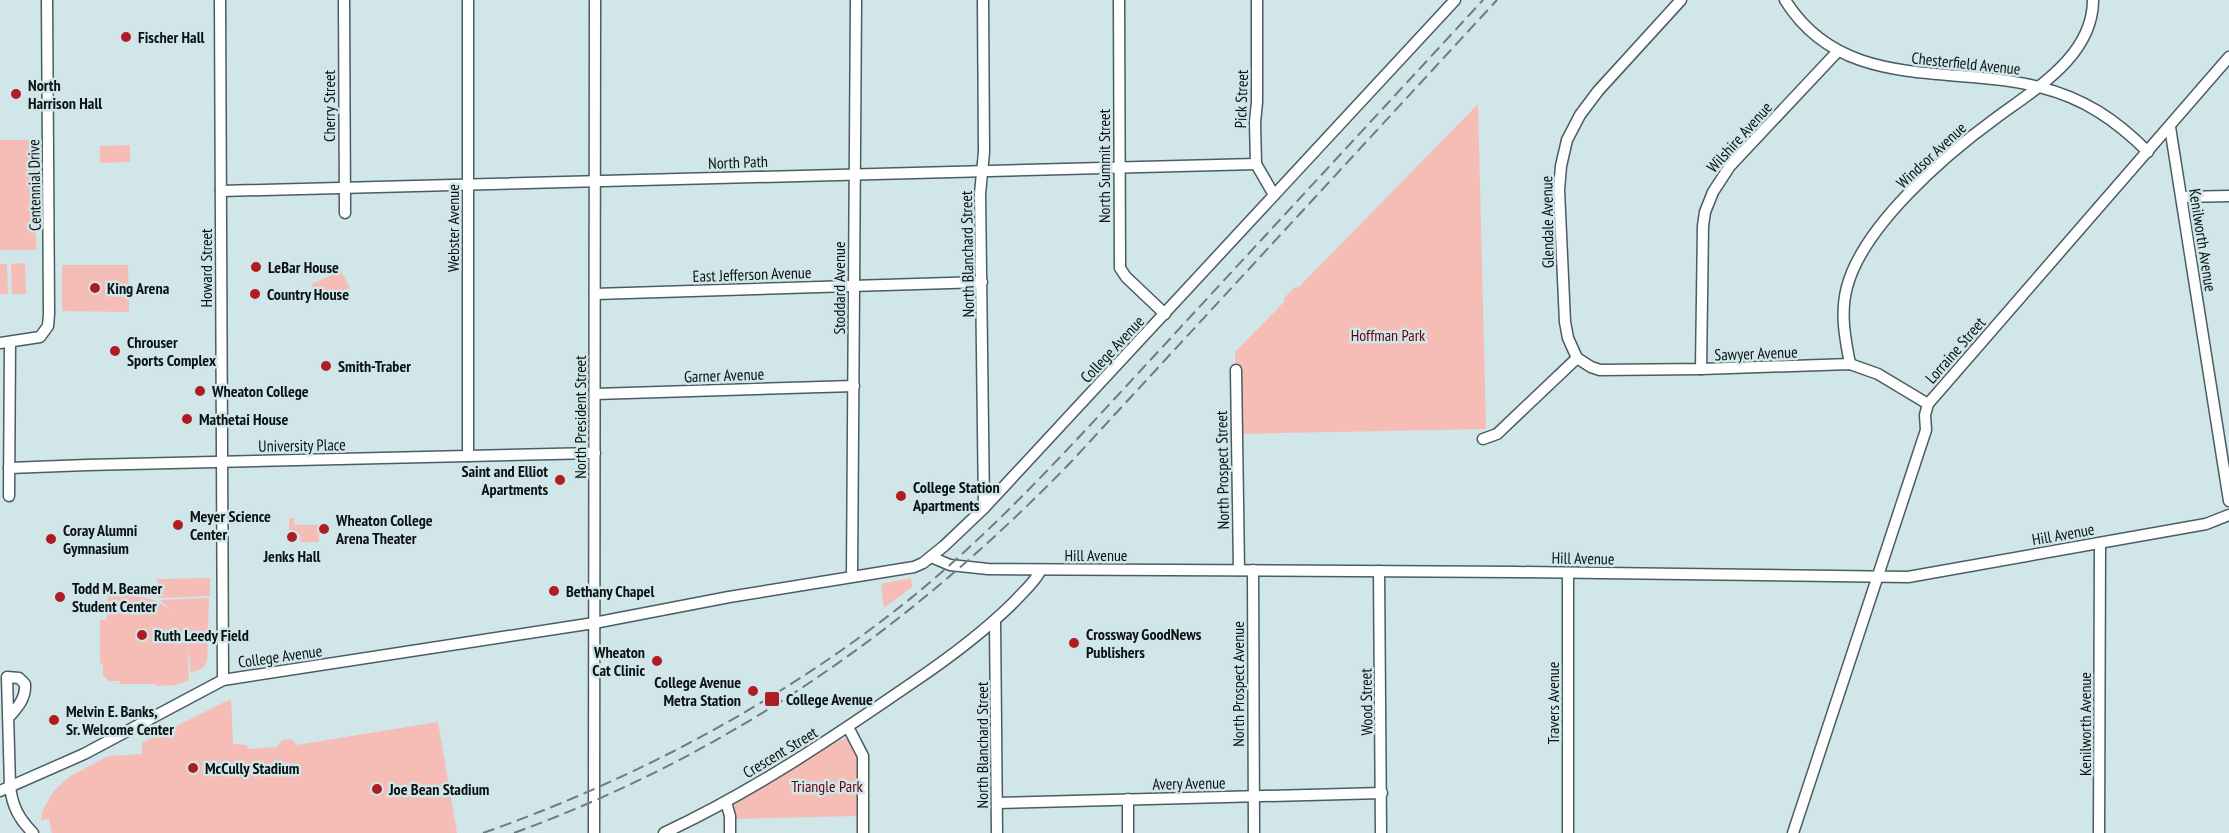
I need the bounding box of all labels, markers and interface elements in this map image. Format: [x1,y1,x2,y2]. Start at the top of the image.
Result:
place label: Fischer Hall [138,27,205,47]
marker: Fischer Hall [119,30,133,44]
street label: Chesterfield Avenue [1911,47,2021,79]
street label: Cherry Street [319,69,339,142]
street label: Pick Street [1230,69,1252,129]
place label: North Harrison Hall [28,75,102,113]
marker: North Harrison Hall [9,87,23,101]
street label: Wilshire Avenue [1702,98,1776,176]
street label: North Summit Street [1094,108,1114,223]
street label: Windsor Avenue [1892,118,1970,192]
street label: Centennial Drive [23,139,45,231]
street label: North Path [708,151,768,173]
street label: Glendale Avenue [1536,176,1558,268]
street label: Webster Avenue [443,184,463,272]
street label: Kenilworth Avenue [2185,187,2221,293]
street label: North Blanchard Street [956,190,978,318]
street label: Howard Street [196,228,216,308]
street label: Stoddard Avenue [829,241,849,335]
place label: LeBar House [268,257,339,277]
marker: LeBar House [249,260,263,274]
street label: East Jefferson Avenue [692,262,812,286]
place label: King Arena [107,278,170,298]
marker: King Arena [88,281,102,295]
place label: Country House [267,284,349,304]
marker: Country House [248,287,262,301]
street label: College Avenue [1076,311,1148,387]
street label: Lorraine Street [1921,312,1990,387]
park label: Hoffman Park [1351,325,1426,345]
place label: Chrouser Sports Complex [127,332,216,370]
street label: Sawyer Avenue [1714,342,1798,364]
marker: Chrouser Sports Complex [108,344,122,358]
street label: North President Street [570,355,590,479]
place label: Smith-Traber [338,356,411,376]
marker: Smith-Traber [319,359,333,373]
street label: Garner Avenue [684,364,764,386]
place label: Wheaton College [211,381,309,401]
marker: Wheaton College [193,384,207,398]
place label: Mathetai House [199,409,288,429]
street label: North Prospect Street [1211,410,1233,529]
marker: Mathetai House [180,412,194,426]
street label: University Place [258,434,346,456]
place label: Saint and Elliot Apartments [461,461,548,499]
marker: Saint and Elliot Apartments [553,473,567,487]
place label: College Station Apartments [912,477,1000,515]
marker: College Station Apartments [894,489,908,503]
place label: Meyer Science Center [190,506,271,544]
place label: Wheaton College Arena Theater [335,510,433,548]
marker: Meyer Science Center [171,518,185,532]
street label: Hill Avenue [2030,519,2096,549]
place label: Coray Alumni Gymnasium [63,520,138,558]
marker: Wheaton College Arena Theater [317,522,331,536]
marker: Jenks Hall [285,530,299,544]
marker: Coray Alumni Gymnasium [44,532,58,546]
street label: Hill Avenue [1065,545,1127,565]
place label: Jenks Hall [262,546,321,566]
street label: Hill Avenue [1551,547,1615,569]
place label: Todd M. Beamer Student Center [72,578,163,616]
place label: Bethany Chapel [566,581,654,601]
marker: Bethany Chapel [547,584,561,598]
marker: Todd M. Beamer Student Center [53,590,67,604]
street label: North Prospect Avenue [1228,621,1248,747]
place label: Crossway GoodNews Publishers [1086,624,1202,662]
place label: Ruth Leedy Field [154,625,249,645]
marker: Ruth Leedy Field [135,628,149,642]
marker: Crossway GoodNews Publishers [1067,636,1081,650]
street label: College Avenue [237,640,323,672]
place label: Wheaton Cat Clinic [592,642,645,680]
marker: Wheaton Cat Clinic [650,654,664,668]
street label: Travers Avenue [1543,662,1563,744]
street label: Wood Street [1355,668,1377,736]
place label: College Avenue Metra Station [654,672,741,710]
street label: Kenilworth Avenue [2075,672,2095,776]
street label: North Blanchard Street [972,681,992,808]
marker: College Avenue Metra Station [746,684,760,698]
place label: College Avenue [786,689,873,709]
marker: College Avenue [763,690,781,708]
place label: Melvin E. Banks, Sr. Welcome Center [66,701,174,739]
marker: Melvin E. Banks, Sr. Welcome Center [47,713,61,727]
street label: Crescent Street [739,722,821,782]
place label: McCully Stadium [205,758,299,778]
marker: McCully Stadium [186,761,200,775]
street label: Avery Avenue [1152,772,1226,794]
park label: Triangle Park [791,776,864,796]
place label: Joe Bean Stadium [388,779,489,799]
marker: Joe Bean Stadium [370,782,384,796]

